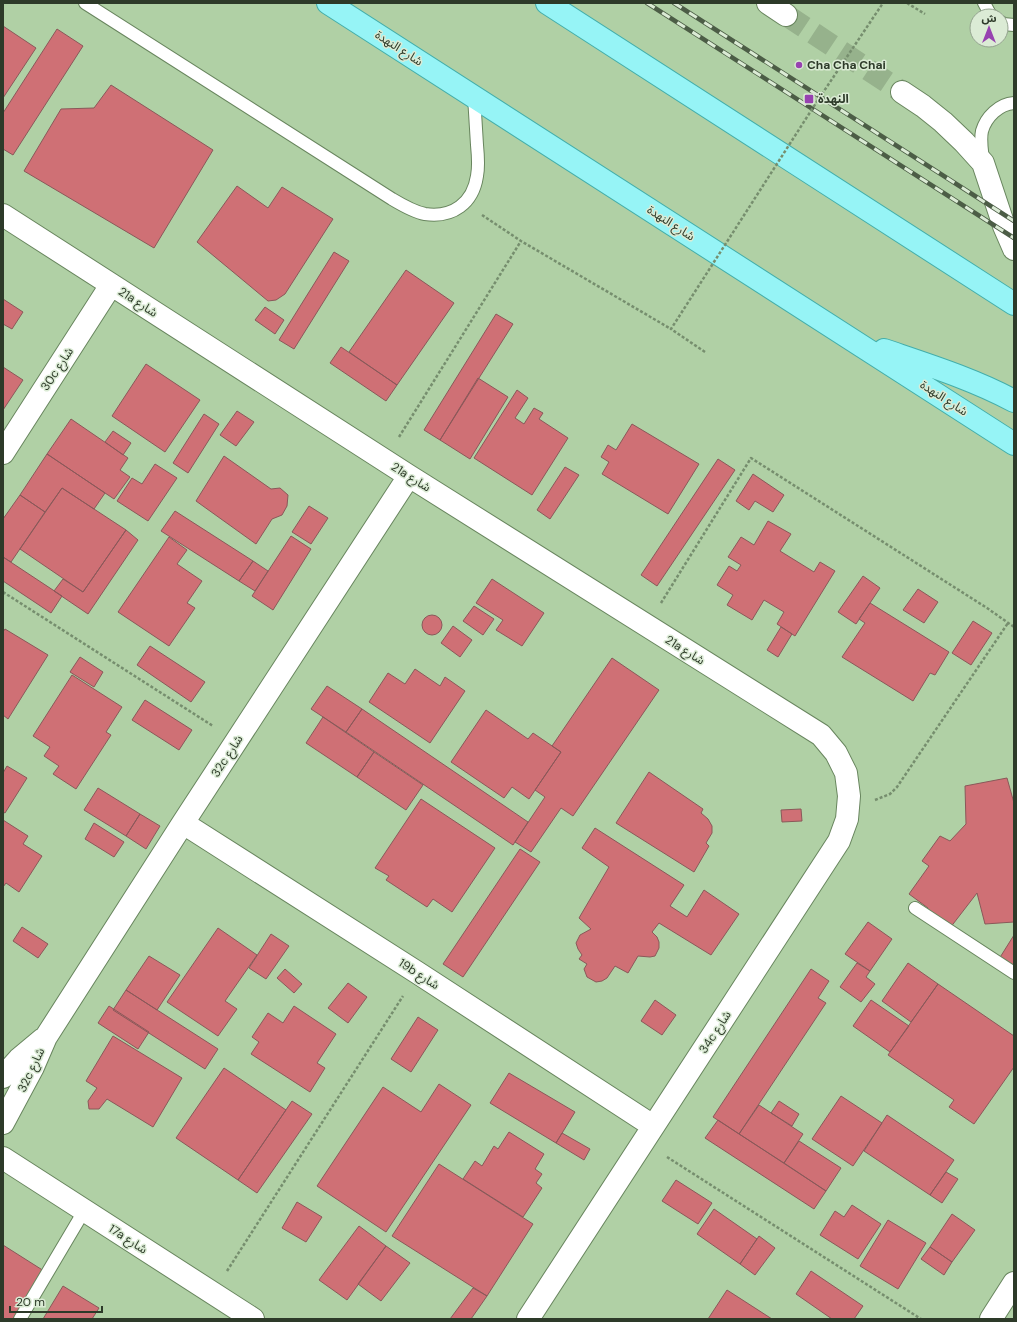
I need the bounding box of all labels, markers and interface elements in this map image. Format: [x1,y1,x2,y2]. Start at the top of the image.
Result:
north arrow [969,8,1009,48]
text: ش [981,11,997,25]
street label: شارع النهدة [371,27,426,70]
place label: Cha Cha Chai [807,57,886,73]
marker: Cha Cha Chai [794,60,804,70]
place label: النهدة [818,91,849,107]
marker: النهدة [803,93,815,105]
street label: شارع النهدة [643,202,698,245]
street label: 21a شارع [115,283,161,321]
street label: 30c شارع [37,344,78,394]
street label: شارع النهدة [916,377,971,420]
street label: 21a شارع [388,459,434,496]
street label: 21a شارع [662,632,708,669]
street label: 32c شارع [207,732,247,781]
street label: 19b شارع [395,955,442,994]
street label: 34c شارع [695,1008,736,1057]
street label: 32c شارع [14,1045,49,1095]
street label: 17a شارع [105,1221,150,1258]
scale bar [10,1288,102,1314]
text: 20 m [16,1294,45,1310]

